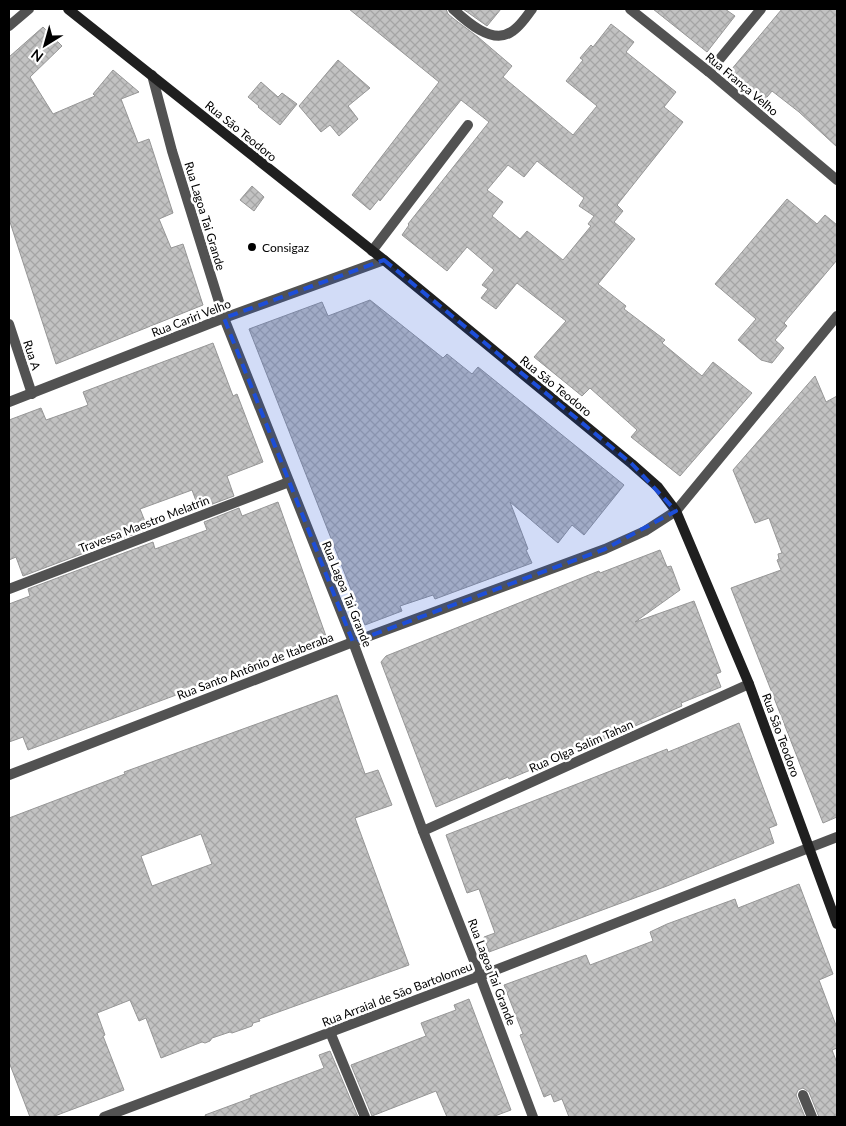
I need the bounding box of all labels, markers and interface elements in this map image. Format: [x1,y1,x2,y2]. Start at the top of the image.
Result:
north arrow [20,20,70,70]
text: N [27,46,46,66]
street label: Rua França Velho [703,49,782,119]
street label: Rua São Teodoro [202,97,280,165]
street label: Rua Lagoa Tai Grande [181,160,229,272]
place label: Consigaz [262,240,310,255]
marker: Consigaz [246,241,258,253]
street label: Rua Cariri Velho [149,296,233,340]
street label: Rua A [20,338,44,373]
street label: Rua São Teodoro [517,352,595,420]
street label: Travessa Maestro Melatrin [77,492,211,556]
street label: Rua Lagoa Tai Grande [319,539,375,649]
street label: Rua Santo Antônio de Itaberaba [175,629,335,703]
street label: Rua São Teodoro [759,691,803,779]
street label: Rua Olga Salim Tahan [527,716,635,776]
street label: Rua Lagoa Tai Grande [465,917,519,1027]
street label: Rua Arraial de São Bartolomeu [320,958,474,1030]

